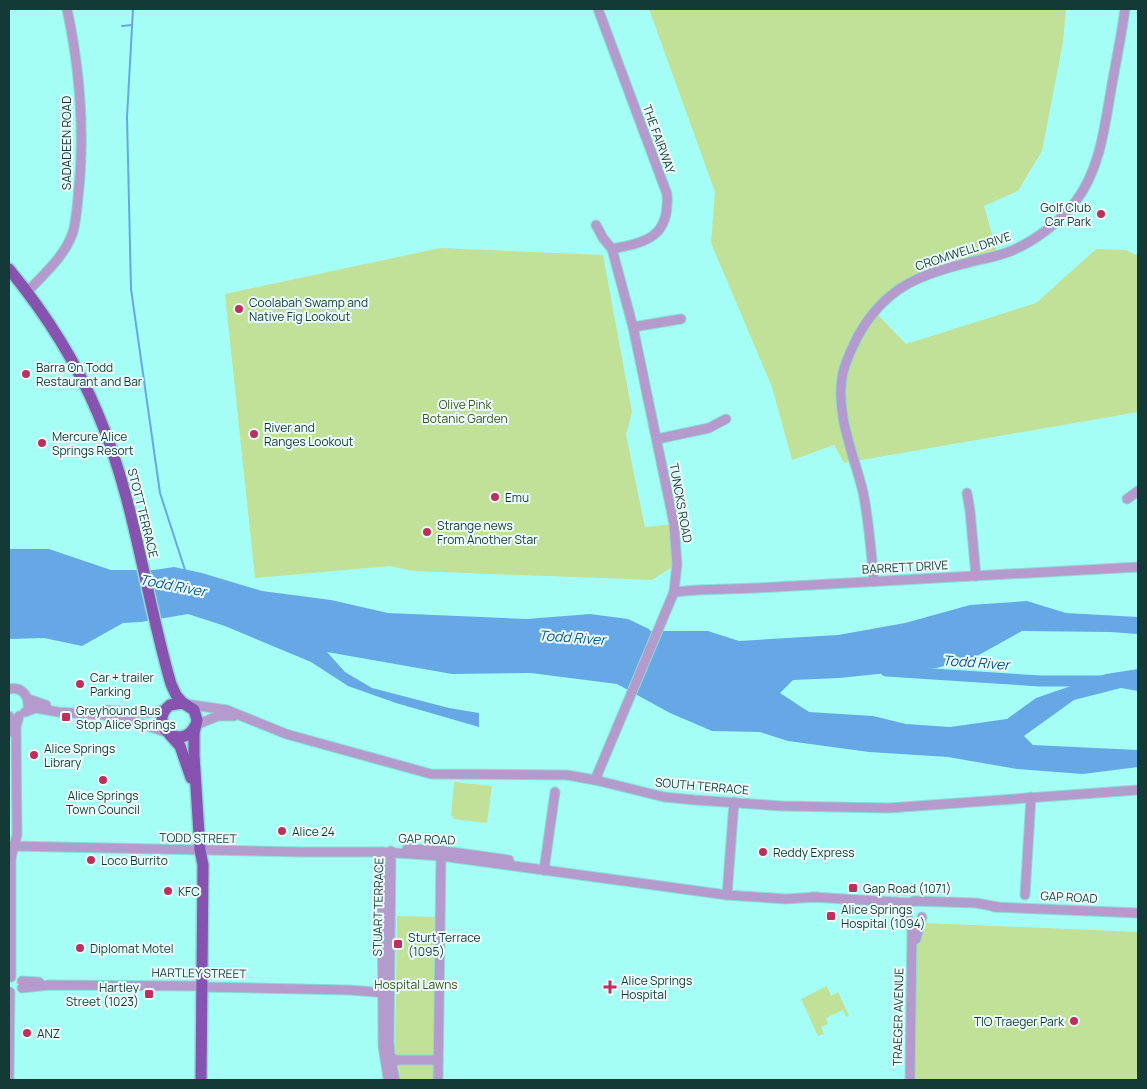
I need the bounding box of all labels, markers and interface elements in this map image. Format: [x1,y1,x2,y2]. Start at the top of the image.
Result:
street label: SADADEEN ROAD [58,96,75,190]
street label: THE FAIRWAY [639,102,679,176]
place label: Golf Club Car Park [1040,199,1092,230]
marker: Golf Club Car Park [1095,208,1107,220]
street label: CROMWELL DRIVE [913,227,1013,274]
place label: Coolabah Swamp and Native Fig Lookout [249,294,368,325]
marker: Coolabah Swamp and Native Fig Lookout [233,303,245,315]
place label: Barra On Todd Restaurant and Bar [36,359,143,390]
marker: Barra On Todd Restaurant and Bar [20,368,32,380]
park label: Olive Pink Botanic Garden [422,396,508,427]
place label: River and Ranges Lookout [264,419,354,450]
place label: Mercure Alice Springs Resort [52,428,134,459]
marker: River and Ranges Lookout [248,428,260,440]
marker: Mercure Alice Springs Resort [36,437,48,449]
street label: TUNCKS ROAD [666,462,696,544]
street label: STOTT TERRACE [124,466,162,560]
place label: Emu [505,489,529,506]
marker: Emu [489,491,501,503]
place label: Strange news From Another Star [437,517,538,548]
marker: Strange news From Another Star [421,526,433,538]
street label: BARRETT DRIVE [861,556,949,578]
water label: Todd River [138,569,210,601]
water label: Todd River [538,625,608,649]
water label: Todd River [942,650,1012,674]
place label: Car + trailer Parking [90,669,154,700]
marker: Car + trailer Parking [74,678,86,690]
place label: Greyhound Bus Stop Alice Springs [76,702,176,733]
marker: Greyhound Bus Stop Alice Springs [60,711,72,723]
place label: Alice Springs Library [44,740,115,771]
marker: Alice Springs Library [28,749,40,761]
street label: SOUTH TERRACE [654,773,750,799]
marker: Alice Springs Town Council [97,774,109,786]
place label: Alice Springs Town Council [66,787,140,818]
place label: Alice 24 [292,823,335,840]
marker: Alice 24 [276,825,288,837]
street label: TODD STREET [159,829,238,847]
street label: GAP ROAD [398,830,456,848]
place label: Reddy Express [773,844,855,861]
marker: Reddy Express [757,846,769,858]
place label: Loco Burrito [101,852,168,869]
marker: Loco Burrito [85,854,97,866]
street label: STUART TERRACE [369,857,387,957]
place label: Gap Road (1071) [863,880,951,897]
marker: Gap Road (1071) [847,882,859,894]
place label: KFC [178,883,200,900]
marker: KFC [162,885,174,897]
street label: GAP ROAD [1040,887,1098,907]
place label: Alice Springs Hospital (1094) [841,901,925,932]
marker: Alice Springs Hospital (1094) [825,910,837,922]
place label: Sturt Terrace (1095) [408,929,481,960]
marker: Sturt Terrace (1095) [392,938,404,950]
place label: Diplomat Motel [90,940,173,957]
marker: Diplomat Motel [74,942,86,954]
street label: HARTLEY STREET [151,964,248,982]
street label: TRAEGER AVENUE [889,968,907,1066]
place label: Alice Springs Hospital [621,972,692,1003]
park label: Hospital Lawns [374,976,458,993]
place label: Hartley Street (1023) [66,979,140,1010]
marker: Alice Springs Hospital [603,980,617,994]
marker: Hartley Street (1023) [143,988,155,1000]
place label: TIO Traeger Park [974,1013,1065,1030]
marker: TIO Traeger Park [1068,1015,1080,1027]
place label: ANZ [37,1025,60,1042]
marker: ANZ [21,1027,33,1039]

